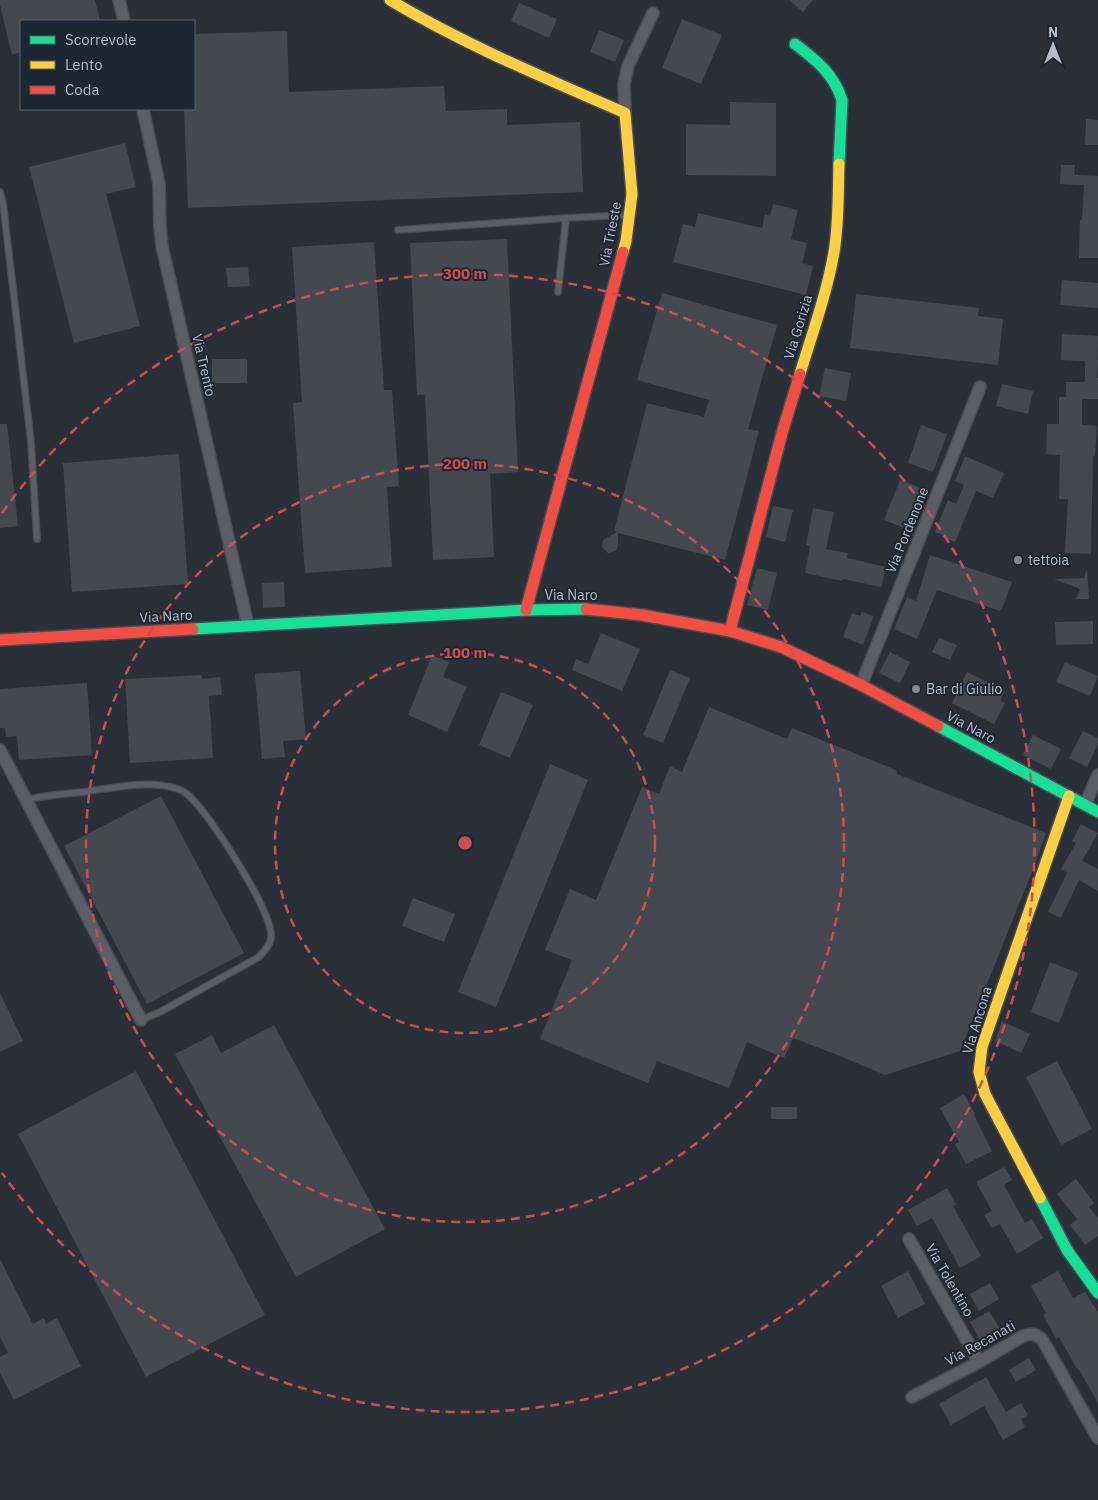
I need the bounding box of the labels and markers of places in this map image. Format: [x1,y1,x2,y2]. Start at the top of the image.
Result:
place label: tettoia [1028,551,1070,569]
marker: tettoia [1012,554,1024,566]
place label: Bar di Giulio [926,680,1002,698]
marker: Bar di Giulio [910,683,922,695]
centre of rings [456,834,474,852]

